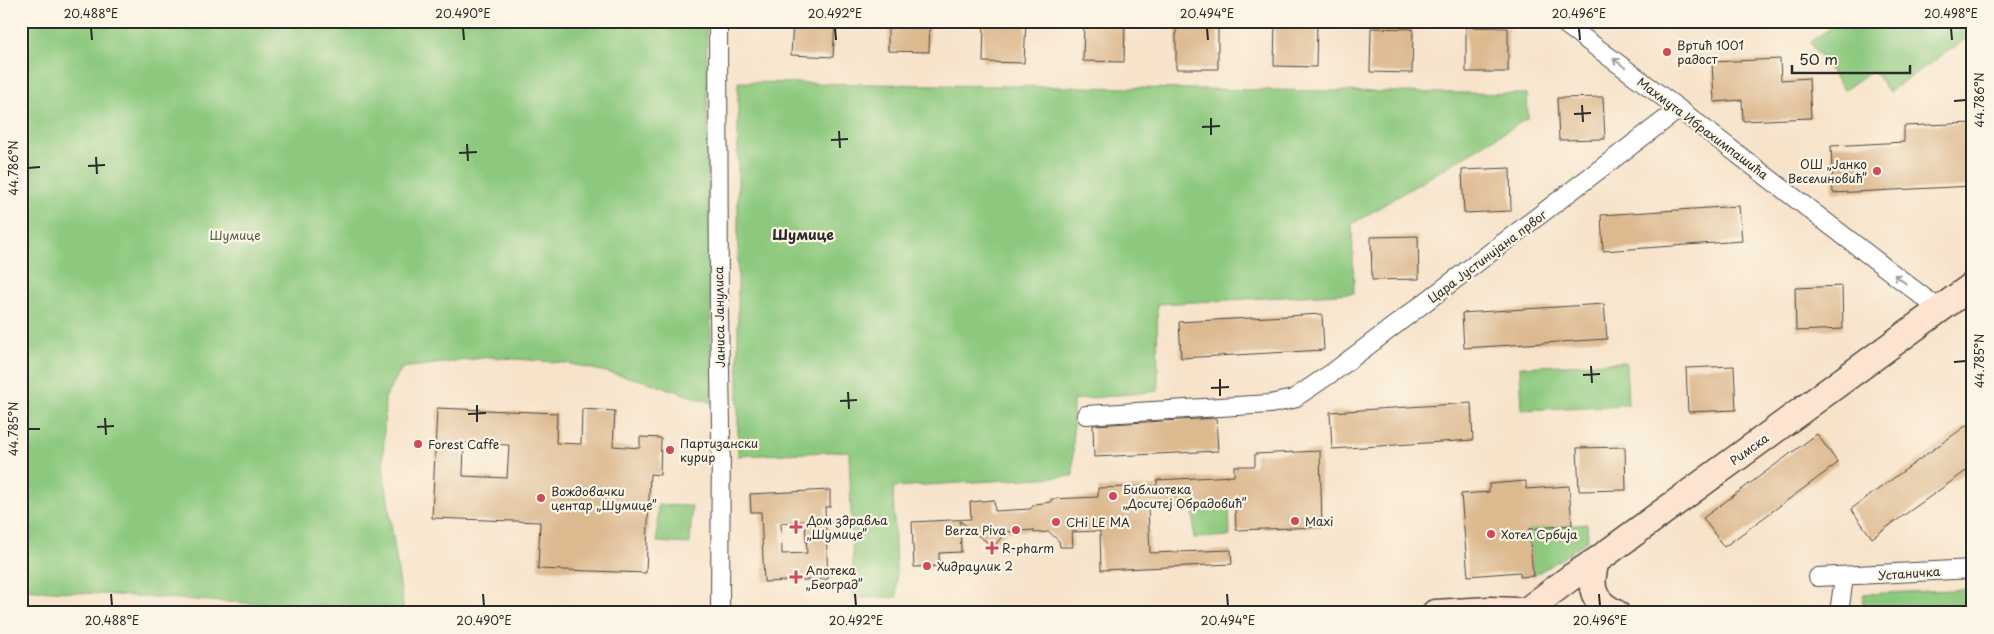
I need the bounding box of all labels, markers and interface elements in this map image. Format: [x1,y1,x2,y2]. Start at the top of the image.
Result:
text: 20.488°E [64,4,118,22]
text: 20.490°E [435,4,491,22]
text: 20.492°E [808,4,862,22]
text: 20.494°E [1180,4,1234,22]
text: 20.496°E [1552,4,1606,22]
text: 20.498°E [1924,4,1978,22]
place label: Вртић 1001 радост [1677,36,1744,68]
scale bar [1792,42,1909,74]
marker: Вртић 1001 радост [1661,46,1673,58]
text: 50 m [1799,47,1838,70]
one-way arrow [1612,58,1626,68]
text: 44.786°N [1970,72,1988,128]
street label: Махмута Ибрахимпашића [1634,73,1773,184]
text: 44.786°N [4,140,22,196]
place label: ОШ „Јанко Веселиновић” [1788,155,1867,187]
marker: ОШ „Јанко Веселиновић” [1871,165,1883,177]
street label: Цара Јустинијана првог [1424,205,1551,307]
district label: Шумице [772,224,834,245]
park label: Шумице [209,226,261,244]
street label: Јаниса Јанулиса [709,266,729,368]
one-way arrow [1893,274,1907,284]
text: 44.785°N [1970,334,1988,388]
text: 44.785°N [4,402,22,456]
street label: Римска [1726,428,1773,469]
place label: Партизански курир [680,434,758,466]
place label: Forest Caffe [428,435,499,453]
marker: Forest Caffe [412,438,424,450]
marker: Партизански курир [664,444,676,456]
place label: Библиотека „Доситеј Обрадовић” [1123,480,1247,512]
place label: Вождовачки центар „Шумице” [551,482,657,514]
marker: Библиотека „Доситеј Обрадовић” [1107,490,1119,502]
marker: Вождовачки центар „Шумице” [535,492,547,504]
place label: Дом здравља „Шумице” [806,511,888,543]
place label: Maxi [1305,512,1333,530]
place label: CHi LE MA [1066,513,1130,531]
marker: Maxi [1289,515,1301,527]
marker: CHi LE MA [1050,516,1062,528]
marker: Дом здравља „Шумице” [789,520,803,534]
place label: Berza Piva [945,521,1006,539]
marker: Berza Piva [1010,524,1022,536]
place label: Хотел Србија [1501,525,1578,543]
marker: Хотел Србија [1485,528,1497,540]
place label: R-pharm [1002,539,1054,557]
marker: R-pharm [986,542,998,554]
place label: Хидраулик 2 [937,557,1013,575]
marker: Хидраулик 2 [921,560,933,572]
place label: Апотека „Београд” [806,561,863,593]
street label: Устаничка [1877,562,1941,584]
marker: Апотека „Београд” [790,571,802,583]
text: 20.488°E [85,611,139,629]
text: 20.490°E [456,611,512,629]
text: 20.492°E [829,611,883,629]
text: 20.494°E [1201,611,1255,629]
text: 20.496°E [1573,611,1627,629]

